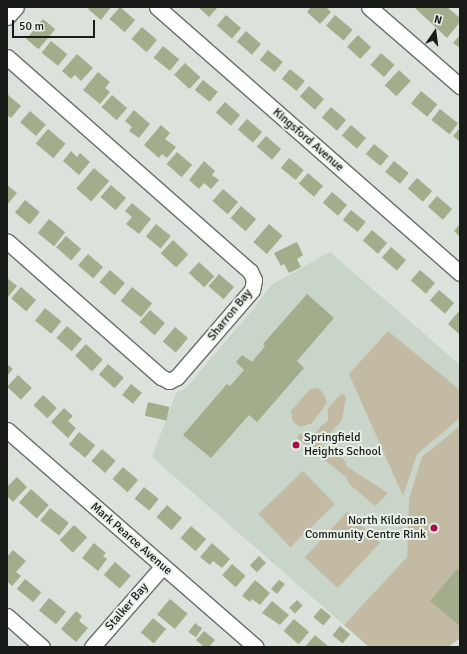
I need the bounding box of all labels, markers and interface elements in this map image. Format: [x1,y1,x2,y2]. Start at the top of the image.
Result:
scale bar [14,12,97,38]
north arrow [415,12,455,52]
text: N [433,13,443,27]
text: 50 m [19,19,44,34]
street label: Kingsford Avenue [269,105,347,175]
street label: Sharron Bay [205,286,255,344]
place label: Springfield Heights School [304,431,381,459]
marker: Springfield Heights School [291,440,301,450]
street label: Mark Pearce Avenue [87,500,175,578]
place label: North Kildonan Community Centre Rink [305,514,426,542]
marker: North Kildonan Community Centre Rink [429,523,439,533]
street label: Stalker Bay [103,580,151,634]

